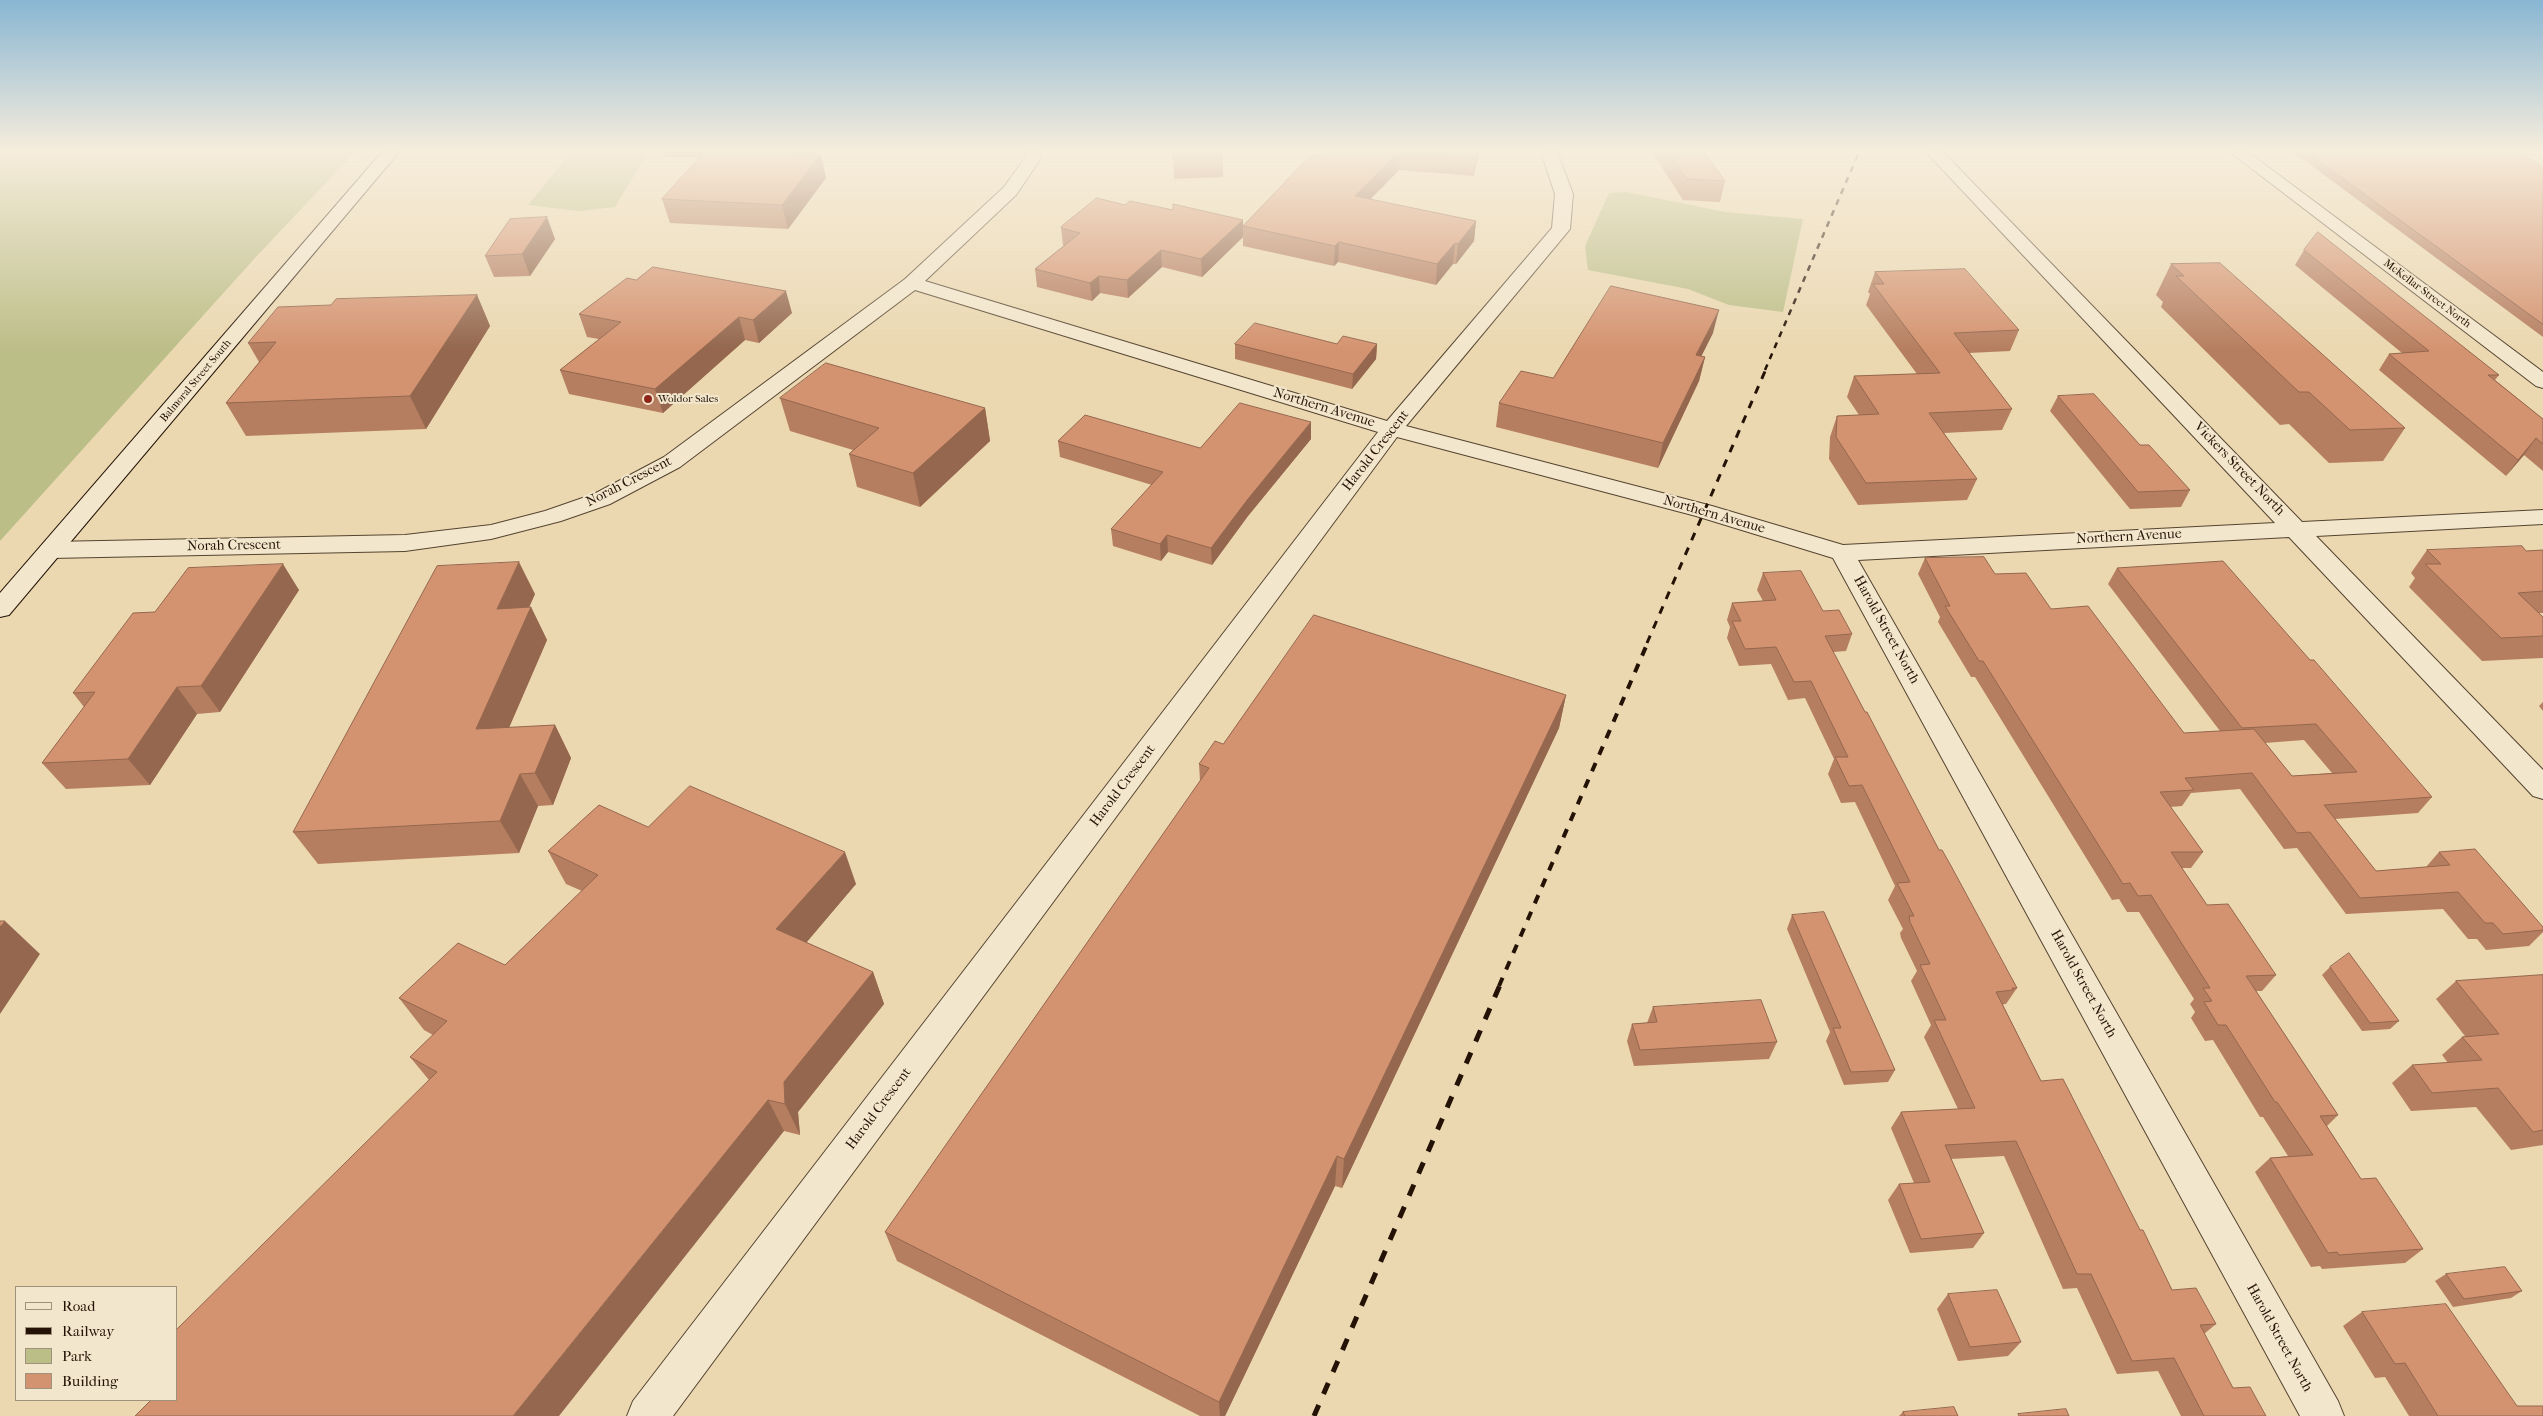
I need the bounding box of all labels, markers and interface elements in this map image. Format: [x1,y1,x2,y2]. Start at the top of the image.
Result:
street label: McKellar Street North [2381,257,2473,331]
street label: Balmoral Street South [158,337,234,425]
street label: Northern Avenue [1271,385,1377,431]
place label: Woldor Sales [658,392,718,406]
marker: Woldor Sales [642,393,654,405]
street label: Harold Crescent [1339,407,1413,495]
street label: Vickers Street North [2190,419,2288,519]
street label: Norah Crescent [583,453,675,511]
street label: Northern Avenue [1661,492,1767,538]
street label: Northern Avenue [2076,526,2182,548]
street label: Norah Crescent [187,537,281,555]
street label: Harold Street North [1849,573,1923,687]
street label: Harold Crescent [1087,742,1159,830]
street label: Harold Street North [2046,927,2120,1041]
street label: Harold Crescent [843,1065,915,1153]
street label: Harold Street North [2242,1281,2316,1395]
legend [15,1286,178,1401]
text: Road [62,1297,95,1315]
text: Railway [62,1322,114,1340]
text: Park [62,1347,92,1365]
text: Building [62,1372,118,1390]

